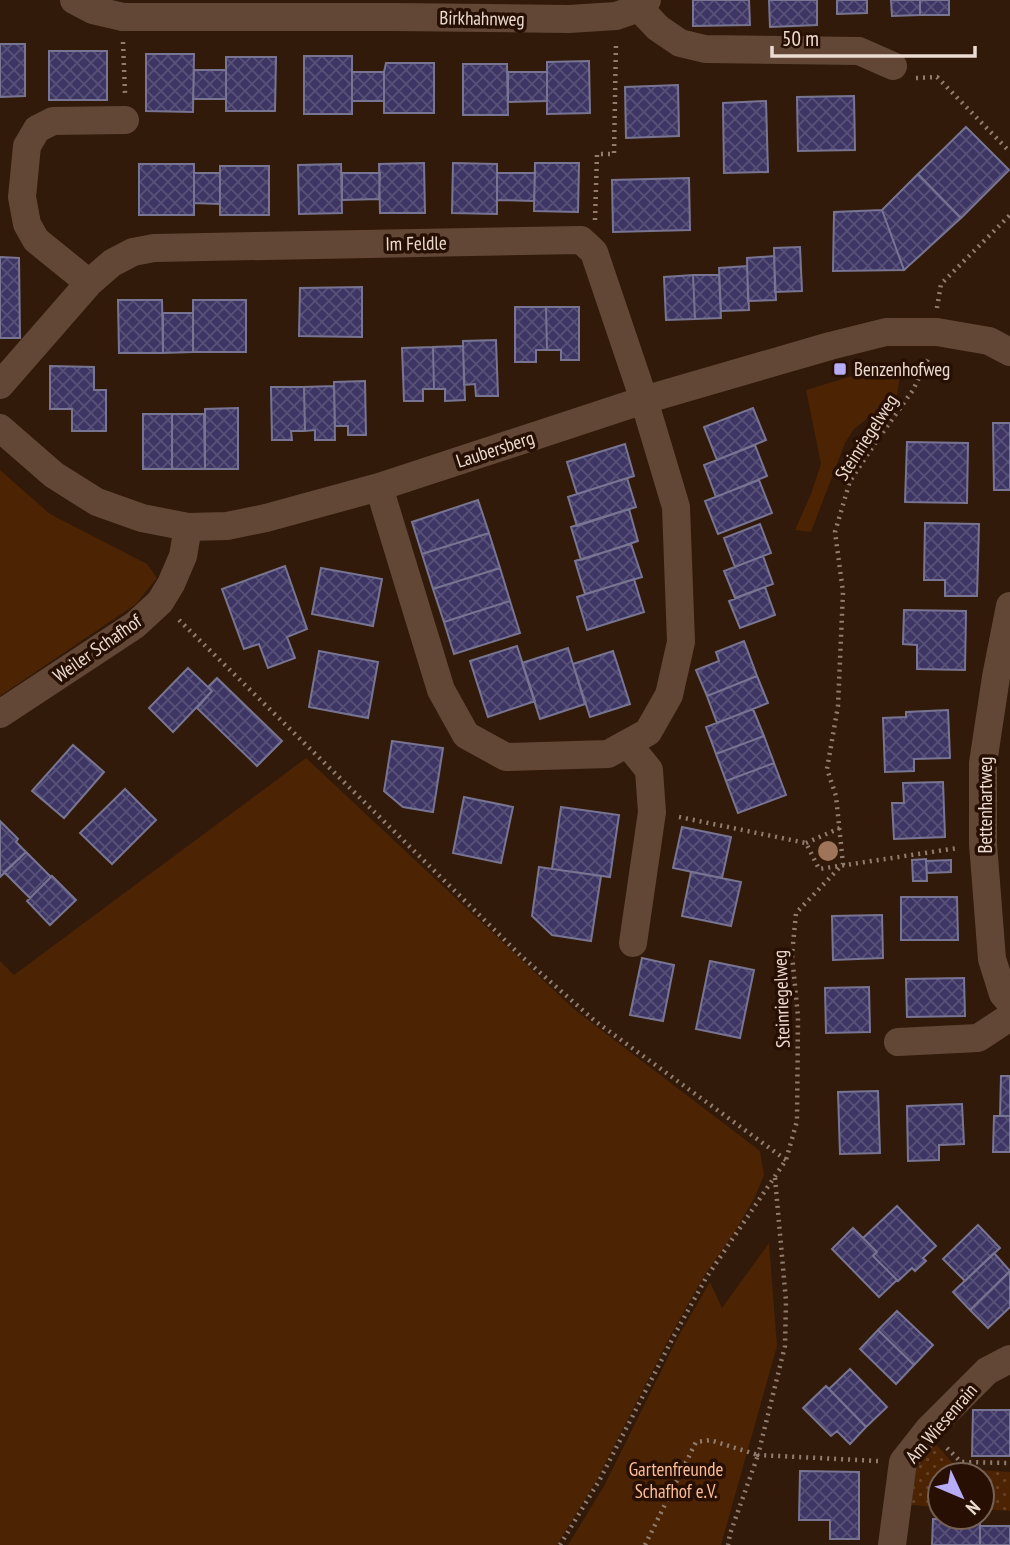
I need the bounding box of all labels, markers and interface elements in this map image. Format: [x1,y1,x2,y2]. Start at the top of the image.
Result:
street label: Birkhahnweg [439,5,525,31]
scale bar [772,14,975,58]
text: 50 m [782,25,819,52]
street label: Im Feldle [385,230,447,256]
place label: Benzenhofweg [854,357,950,381]
marker: Benzenhofweg [832,361,848,377]
street label: Steinriegelweg [829,389,903,485]
street label: Laubersberg [453,425,537,473]
street label: Weiler Schafhof [48,608,147,687]
street label: Bettenhartweg [973,756,997,854]
street label: Steinriegelweg [767,950,795,1048]
street label: Am Wiesenrain [900,1378,982,1468]
park label: Gartenfreunde Schafhof e.V. [629,1457,723,1503]
north arrow [926,1461,996,1531]
text: N [961,1496,985,1520]

